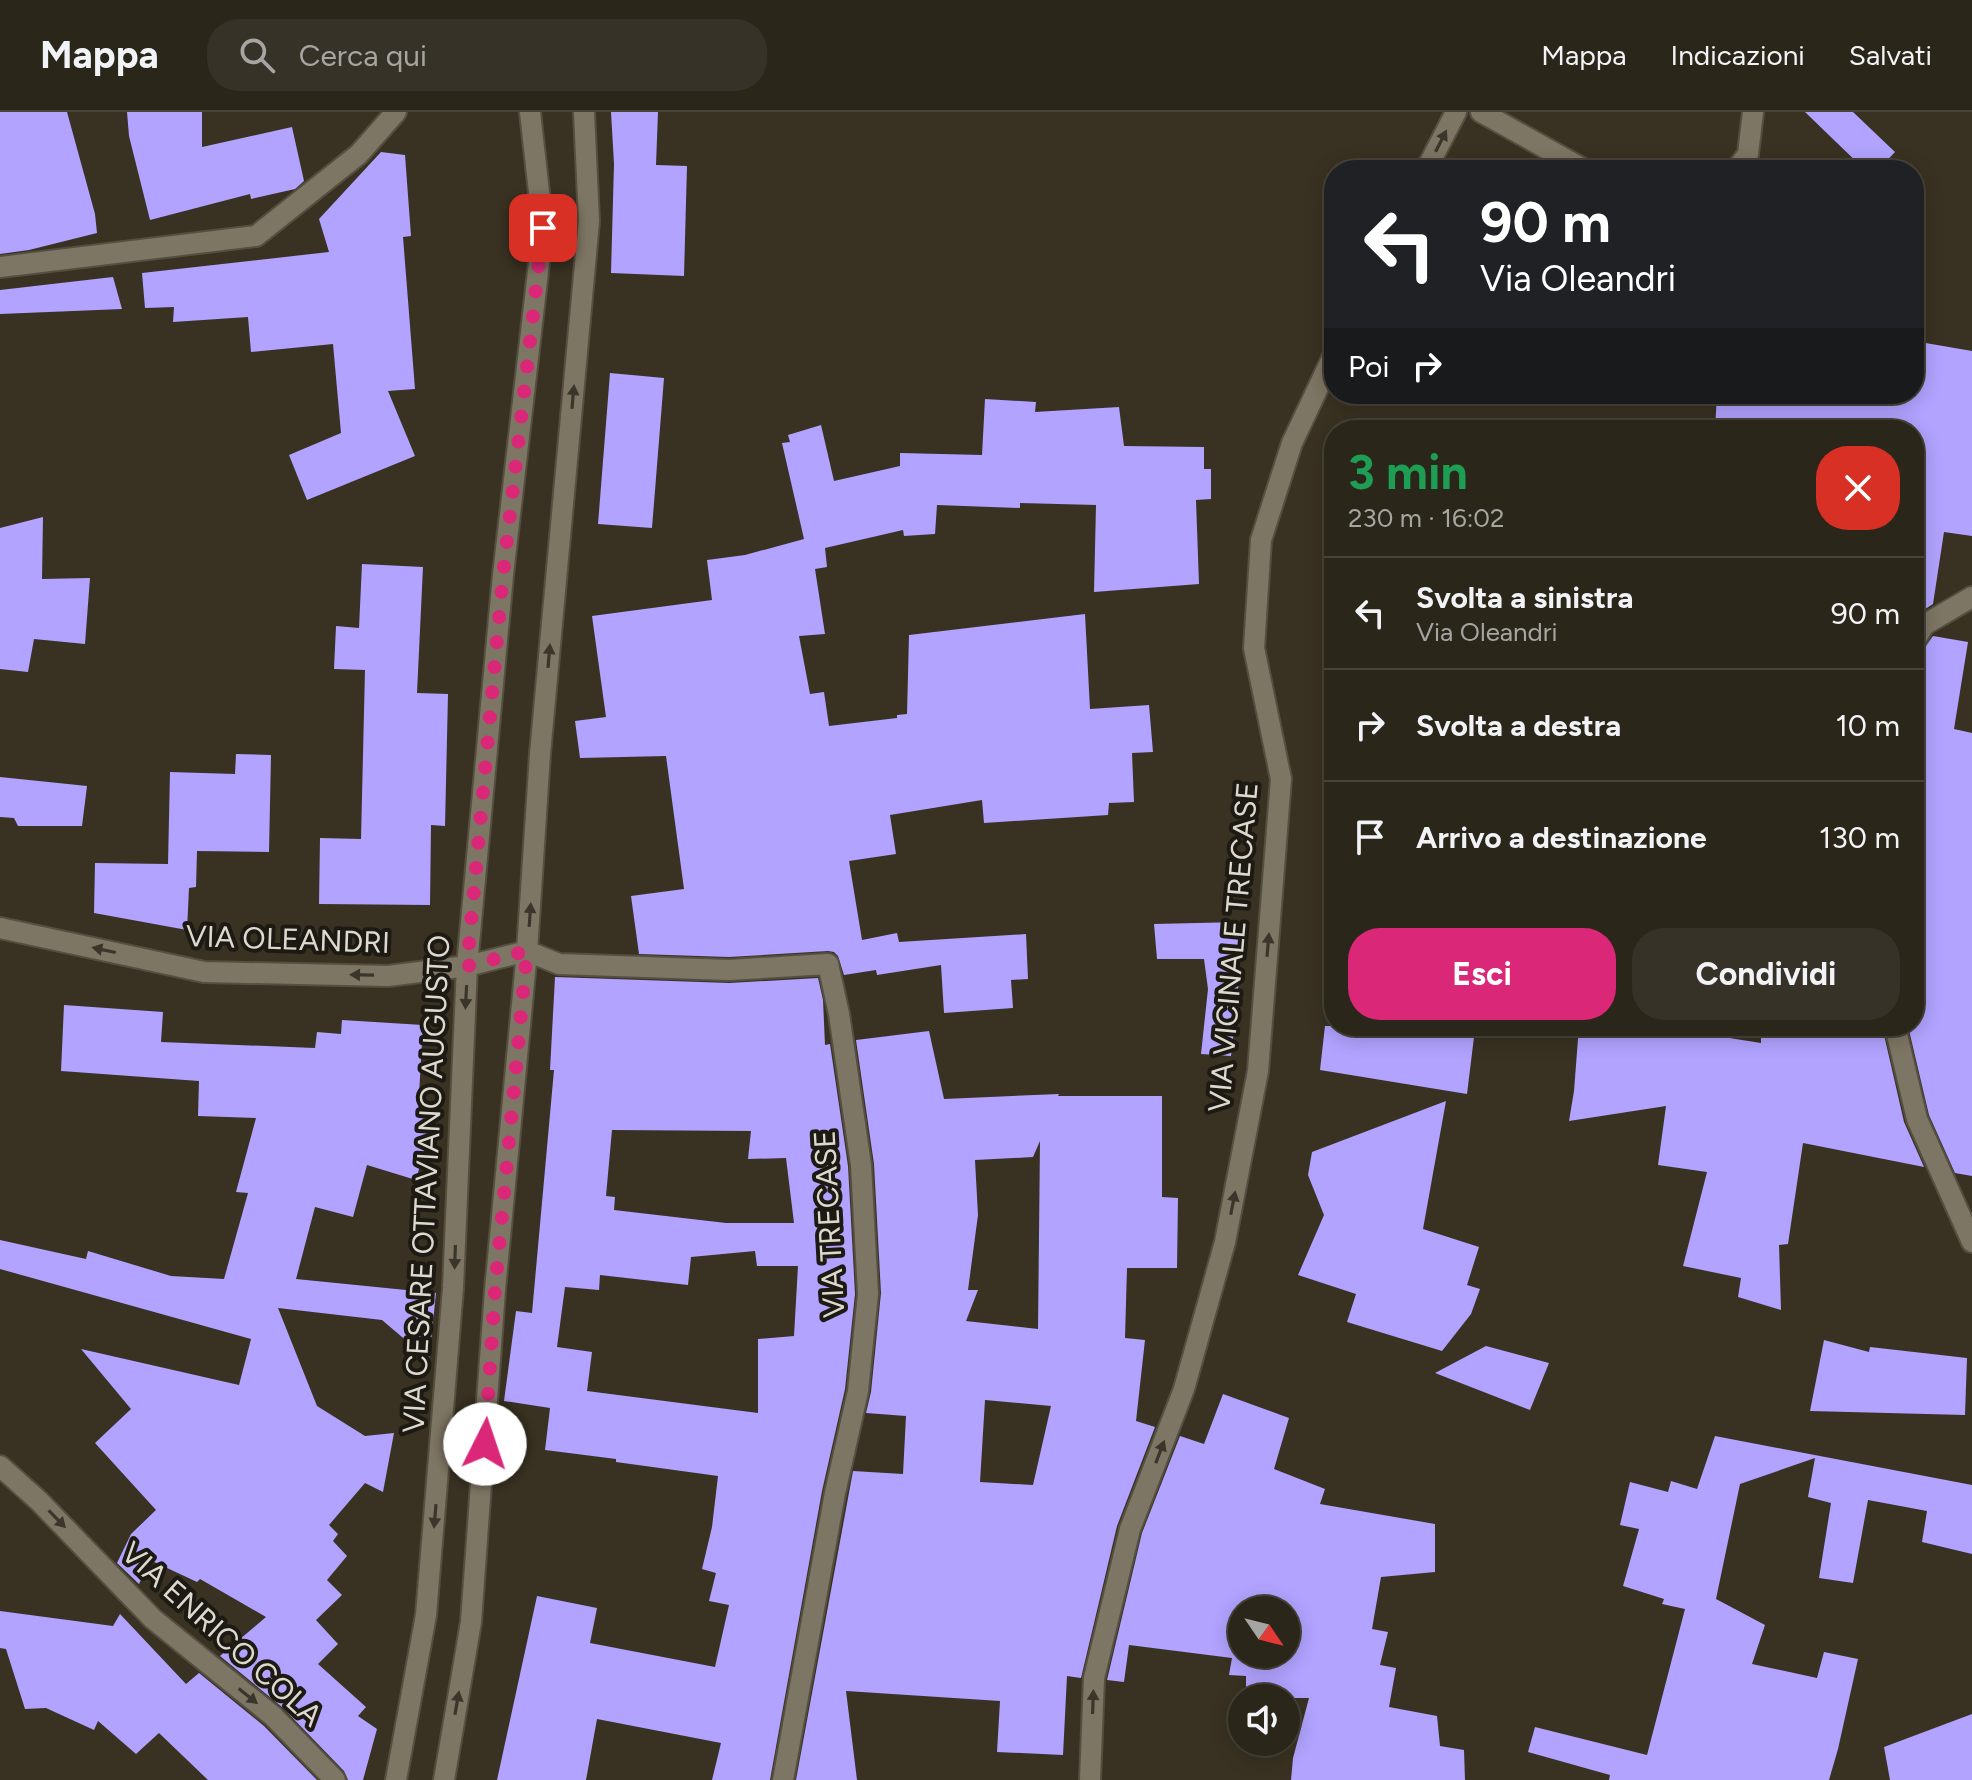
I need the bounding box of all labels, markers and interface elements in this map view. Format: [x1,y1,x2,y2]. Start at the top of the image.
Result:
search box [207,19,767,91]
text: Mappa [40,32,159,78]
icon: search [235,33,279,77]
text: Cerca qui [299,37,427,74]
text: Mappa [1541,38,1627,72]
text: Indicazioni [1671,38,1805,72]
text: Salvati [1849,38,1932,72]
one-way arrow [1434,130,1448,152]
text: 90 m [1480,189,1611,256]
icon: left [1348,192,1452,296]
pin [509,194,577,262]
icon: arrive [521,206,565,250]
text: Via Oleandri [1480,257,1676,300]
icon: right [1405,344,1449,388]
text: Poi [1348,348,1389,385]
one-way arrow [566,384,579,409]
text: 3 min [1348,443,1468,501]
button: close [1816,446,1900,530]
text: 230 m · 16:02 [1348,502,1505,534]
text: Svolta a sinistra [1416,579,1633,616]
icon: left [1348,591,1392,635]
text: 90 m [1831,595,1900,632]
text: Via Oleandri [1416,616,1558,648]
one-way arrow [543,643,556,668]
icon: right [1348,703,1392,747]
text: Svolta a destra [1416,707,1621,744]
text: 10 m [1835,707,1900,744]
street label: VIA VICINALE TRECASE [1200,781,1266,1113]
icon: arrive [1348,815,1392,859]
text: Arrivo a destinazione [1416,819,1707,856]
text: 130 m [1819,819,1900,856]
one-way arrow [524,902,537,927]
street label: VIA OLEANDRI [185,917,391,961]
button: Esci [1348,928,1616,1020]
button: Condividi [1632,928,1900,1020]
one-way arrow [1262,933,1275,958]
street label: VIA CESARE OTTAVIANO AUGUSTO [394,934,458,1434]
one-way arrow [92,943,117,956]
one-way arrow [349,969,374,981]
one-way arrow [459,985,472,1010]
street label: VIA TRECASE [806,1129,852,1319]
one-way arrow [1227,1190,1239,1215]
one-way arrow [448,1245,461,1270]
position arrow [443,1402,527,1486]
one-way arrow [1154,1440,1167,1464]
one-way arrow [428,1504,441,1529]
one-way arrow [48,1510,66,1529]
street label: VIA ENRICO COLA [114,1534,331,1734]
north arrow [1228,1596,1300,1668]
map controls [1228,1596,1300,1756]
button: sound [1228,1684,1300,1756]
one-way arrow [238,1687,258,1703]
one-way arrow [1087,1689,1100,1714]
one-way arrow [452,1690,464,1715]

